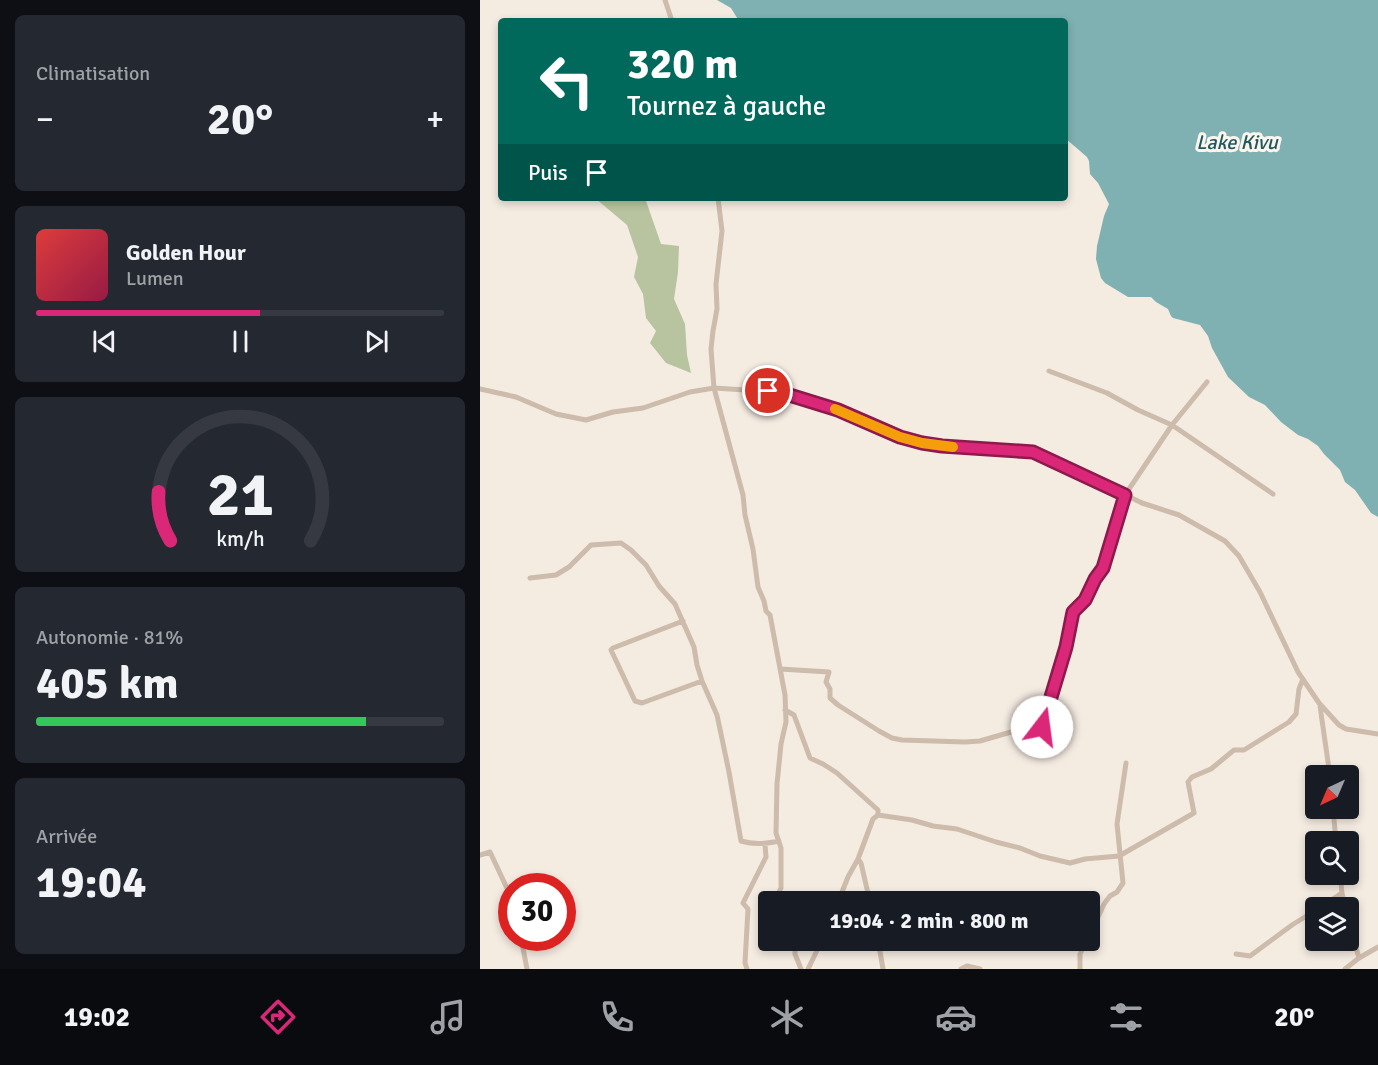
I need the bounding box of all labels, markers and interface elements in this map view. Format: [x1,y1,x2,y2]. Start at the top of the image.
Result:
text: 320 m [627,39,738,90]
icon: left [528,42,606,120]
text: Climatisation [36,61,150,86]
text: Tournez à gauche [627,90,826,123]
text: 20° [207,92,273,147]
text: − [36,99,54,140]
text: + [426,99,444,140]
water label: Lake Kivu [1196,130,1279,155]
icon: arrive [580,156,613,189]
text: Puis [528,159,568,186]
text: Golden Hour [126,239,246,266]
text: Lumen [126,266,184,291]
icon: previous [88,325,121,358]
icon: pause [224,325,257,358]
icon: next [360,325,393,358]
pin [742,365,793,416]
icon: arrive [751,374,784,407]
text: 21 [206,457,274,534]
text: km/h [216,527,264,553]
text: Autonomie · 81% [36,625,183,650]
text: 405 km [36,656,179,711]
position arrow [1010,695,1074,759]
north arrow [1305,765,1359,819]
map controls [1305,765,1359,951]
text: Arrivée [36,824,97,849]
button: search [1305,831,1359,885]
text: 19:04 [36,855,146,910]
speed limit sign: 30 [498,873,576,951]
button: layers [1305,897,1359,951]
text: 19:04 · 2 min · 800 m [829,907,1029,934]
icon: directions [257,996,299,1038]
icon: music [427,996,469,1038]
icon: phone [596,996,638,1038]
icon: climate [766,996,808,1038]
icon: car [935,996,977,1038]
icon: filters [1105,996,1147,1038]
text: 19:02 [64,1001,130,1034]
text: 20° [1274,1001,1314,1034]

